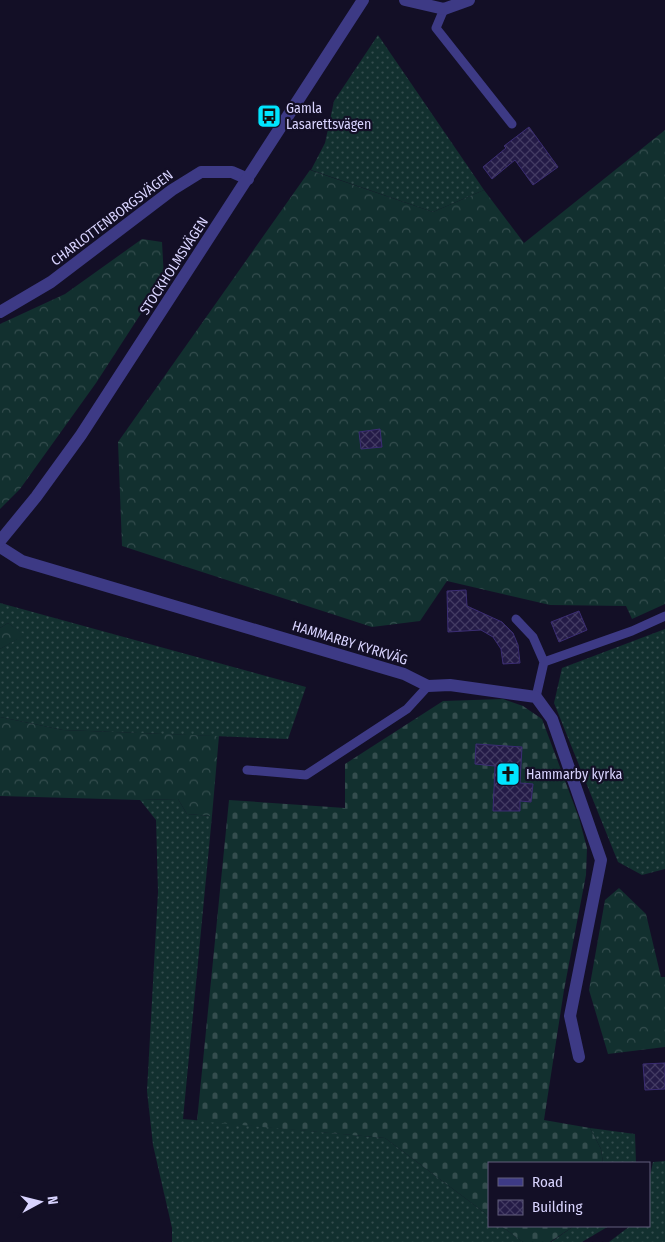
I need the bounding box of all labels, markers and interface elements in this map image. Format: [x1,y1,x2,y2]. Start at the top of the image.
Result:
place label: Gamla Lasarettsvägen [286,100,371,133]
bus stop icon: Gamla Lasarettsvägen [256,103,282,129]
street label: CHARLOTTENBORGSVÄGEN [48,167,176,269]
street label: STOCKHOLMSVÄGEN [136,214,212,318]
street label: HAMMARBY KYRKVÄG [290,617,410,669]
church icon: Hammarby kyrka [495,761,521,787]
place label: Hammarby kyrka [526,766,623,783]
legend [488,1162,650,1227]
text: Road [532,1173,563,1191]
north arrow [15,1177,65,1227]
text: N [43,1195,61,1206]
text: Building [532,1198,583,1216]

